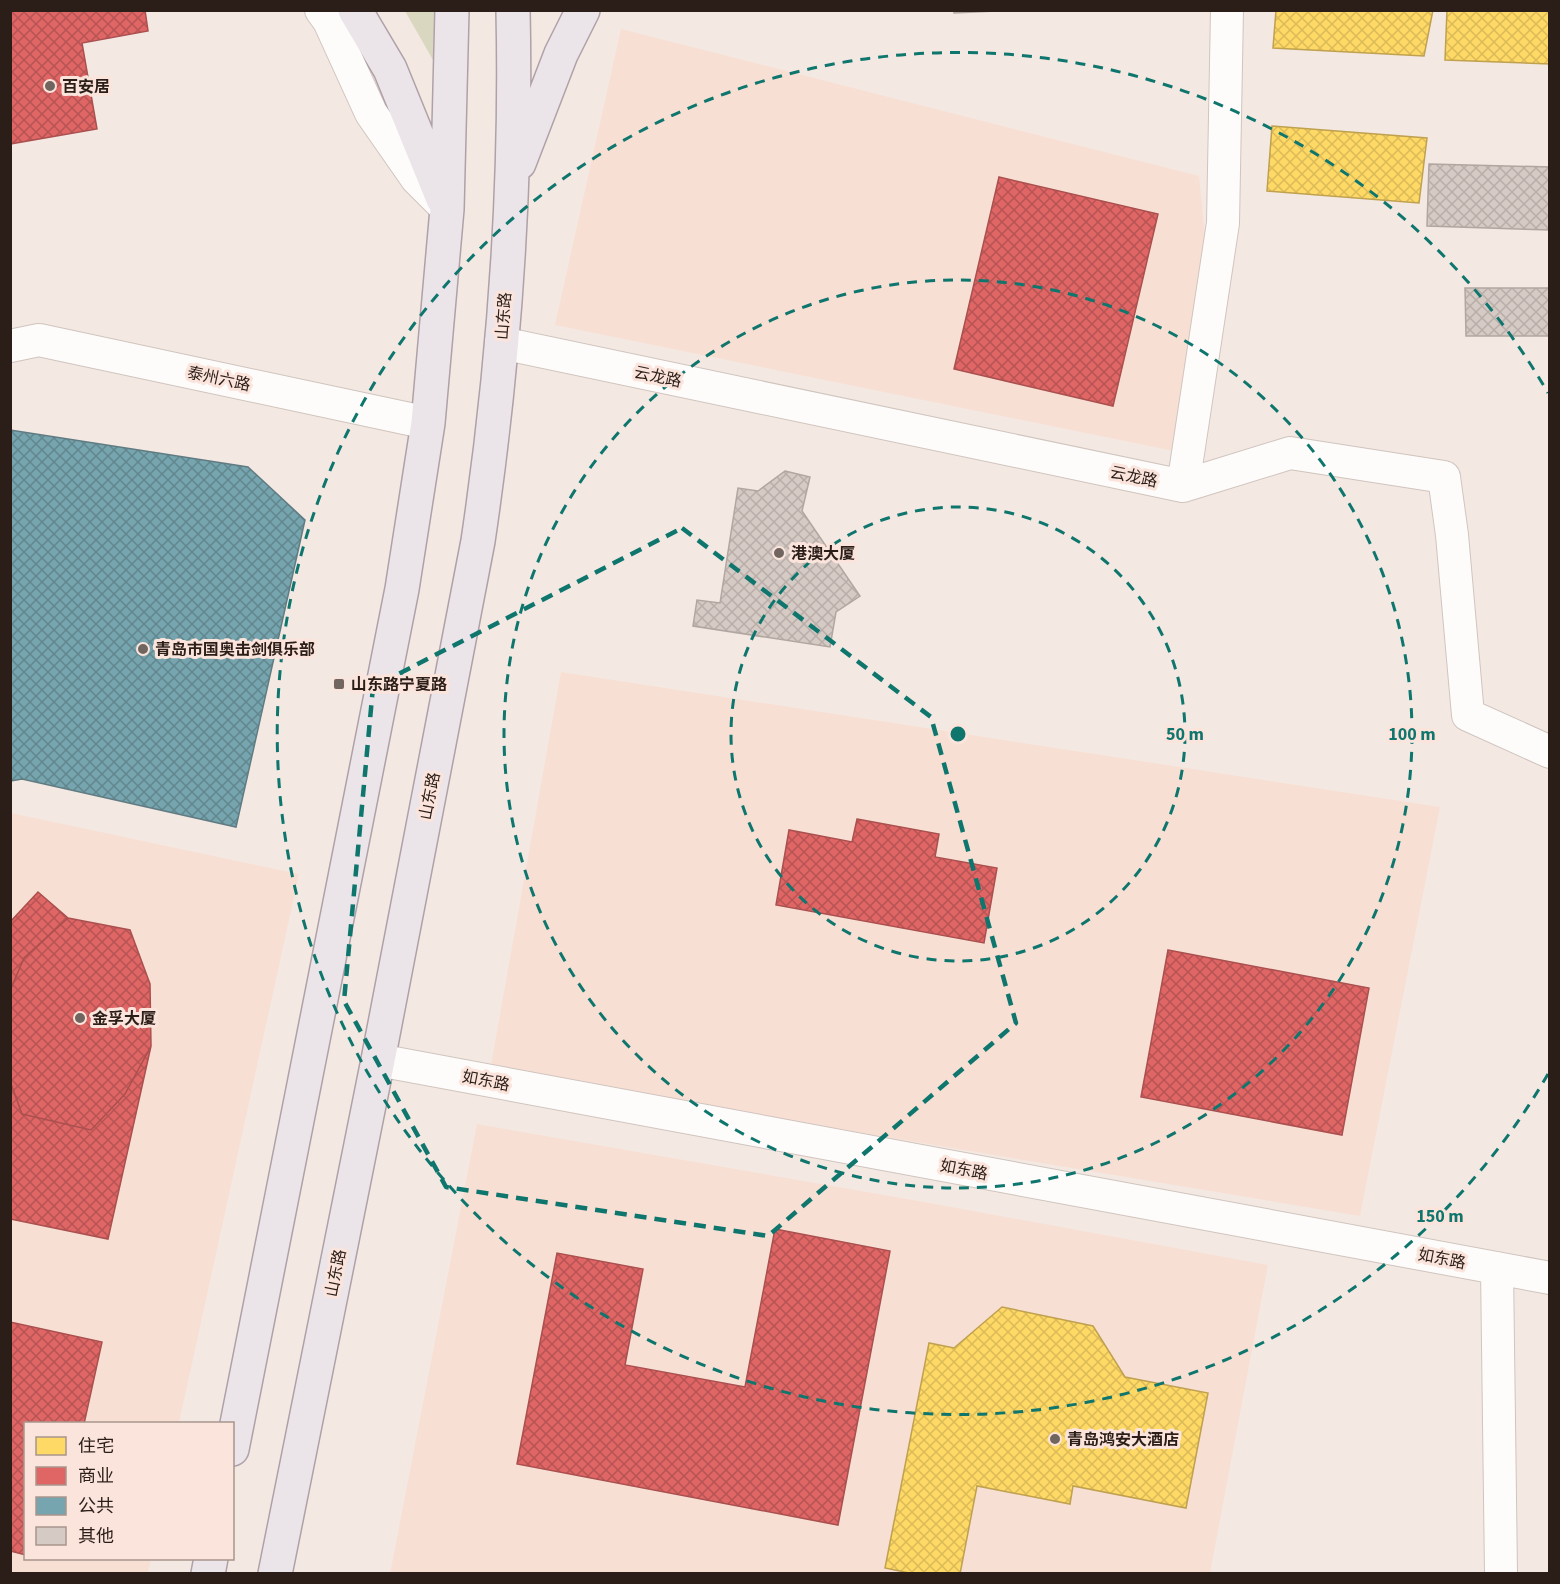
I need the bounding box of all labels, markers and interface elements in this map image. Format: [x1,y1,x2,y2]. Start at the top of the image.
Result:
place label: 百安居 [62,76,110,98]
marker: 百安居 [43,79,57,93]
street label: 山东路 [491,291,517,341]
street label: 云龙路 [632,361,684,393]
street label: 泰州六路 [185,362,252,396]
street label: 云龙路 [1108,461,1160,493]
place label: 港澳大厦 [791,543,855,565]
marker: 港澳大厦 [772,546,786,560]
place label: 青岛市国奥击剑俱乐部 [155,639,315,661]
marker: 青岛市国奥击剑俱乐部 [136,642,150,656]
place label: 山东路宁夏路 [351,674,447,696]
marker: 山东路宁夏路 [332,677,346,691]
text: 50 m [1166,722,1204,747]
text: 100 m [1388,722,1436,747]
centre of rings [948,724,968,744]
street label: 山东路 [415,771,445,822]
place label: 金孚大厦 [92,1008,156,1030]
marker: 金孚大厦 [73,1011,87,1025]
street label: 如东路 [460,1066,511,1096]
street label: 如东路 [938,1155,989,1185]
text: 150 m [1416,1204,1464,1229]
street label: 如东路 [1416,1244,1467,1274]
street label: 山东路 [321,1248,351,1299]
legend [24,1422,234,1560]
place label: 青岛鸿安大酒店 [1067,1429,1179,1451]
marker: 青岛鸿安大酒店 [1048,1432,1062,1446]
text: 住宅 [78,1434,114,1459]
text: 商业 [78,1464,114,1489]
text: 公共 [78,1494,114,1519]
text: 其他 [78,1524,114,1549]

